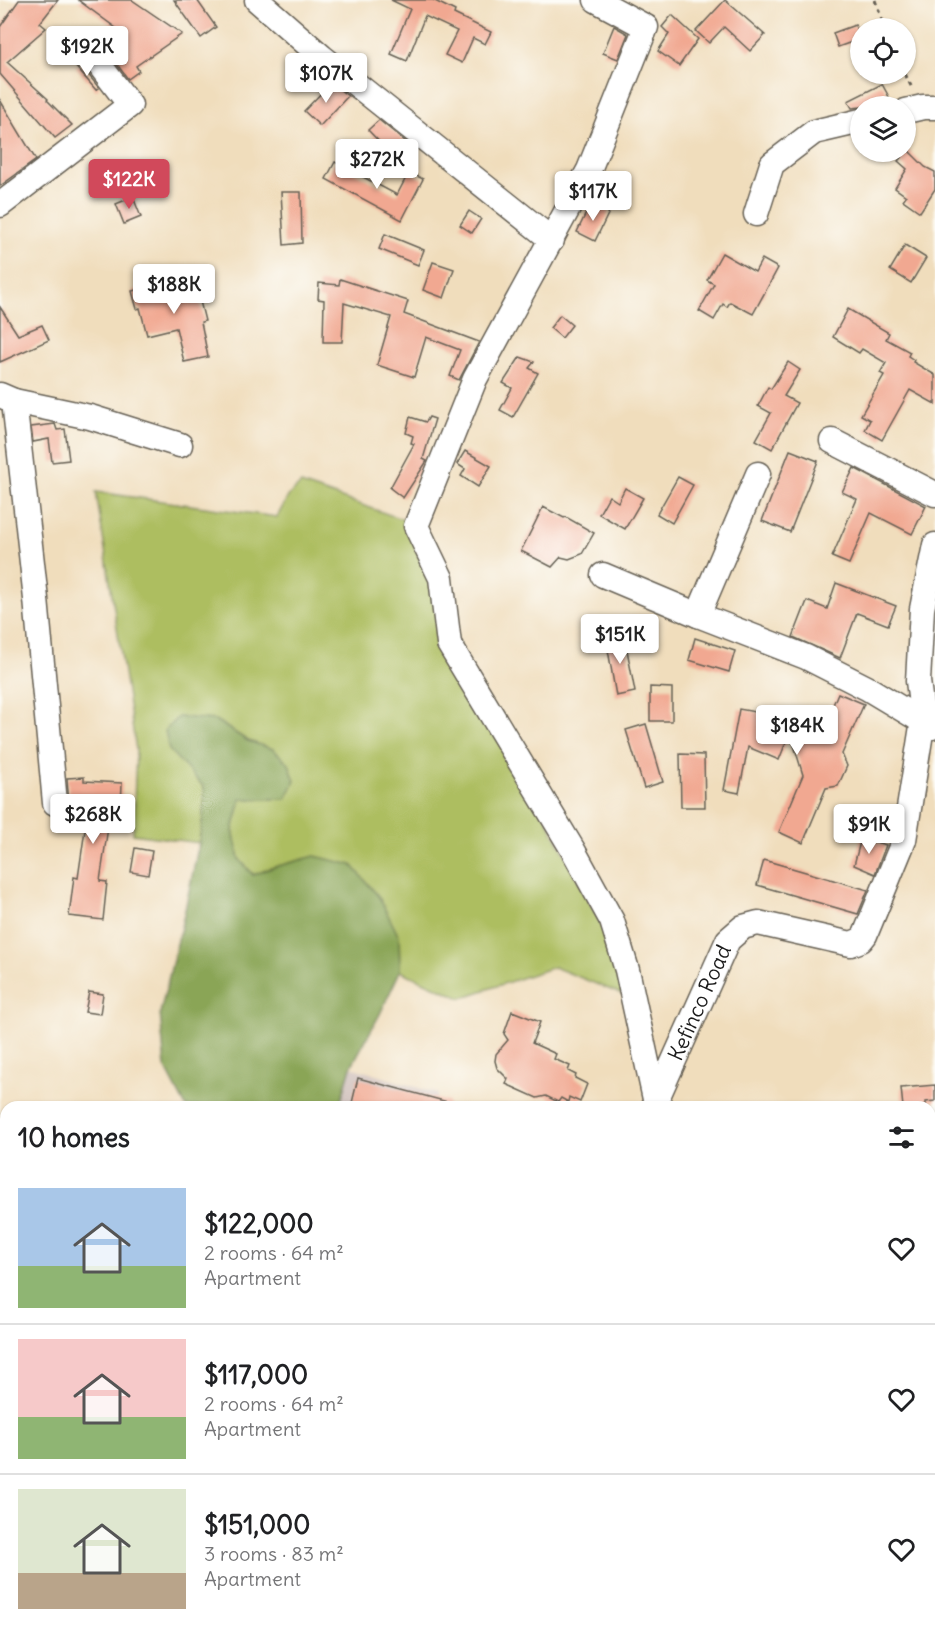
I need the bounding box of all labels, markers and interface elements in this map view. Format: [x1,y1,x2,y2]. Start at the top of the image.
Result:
map controls [850,18,916,162]
button: locate [850,18,916,84]
pin: $192K [45,26,129,77]
text: $192K [60,33,114,58]
pin: $107K [284,53,368,104]
text: $107K [299,60,353,85]
button: layers [850,96,916,162]
pin: $272K [335,139,419,190]
text: $272K [349,146,405,171]
pin: $122K [87,159,171,210]
text: $122K [103,166,155,191]
pin: $117K [551,171,635,222]
text: $117K [569,178,617,203]
pin: $188K [132,264,216,315]
text: $188K [147,271,201,296]
pin: $151K [578,614,662,665]
text: $151K [595,621,645,646]
pin: $184K [755,705,839,756]
text: $184K [770,712,824,737]
pin: $268K [51,794,135,845]
text: $268K [64,801,122,826]
pin: $91K [833,804,905,855]
text: $91K [848,811,890,836]
street label: Kefinco Road [662,940,737,1065]
text: 10 homes [18,1121,130,1154]
icon: filters [885,1121,918,1154]
text: $122,000 [204,1207,314,1240]
icon: home [66,1212,138,1284]
icon: heart [885,1232,918,1265]
text: 2 rooms · 64 m² [204,1240,344,1265]
text: Apartment [204,1265,301,1290]
text: $117,000 [204,1358,308,1391]
icon: home [66,1363,138,1435]
icon: heart [885,1383,918,1416]
text: 2 rooms · 64 m² [204,1391,344,1416]
text: Apartment [204,1416,301,1441]
text: $151,000 [204,1508,310,1541]
icon: home [66,1513,138,1585]
icon: heart [885,1533,918,1566]
text: 3 rooms · 83 m² [204,1541,344,1566]
text: Apartment [204,1566,301,1591]

